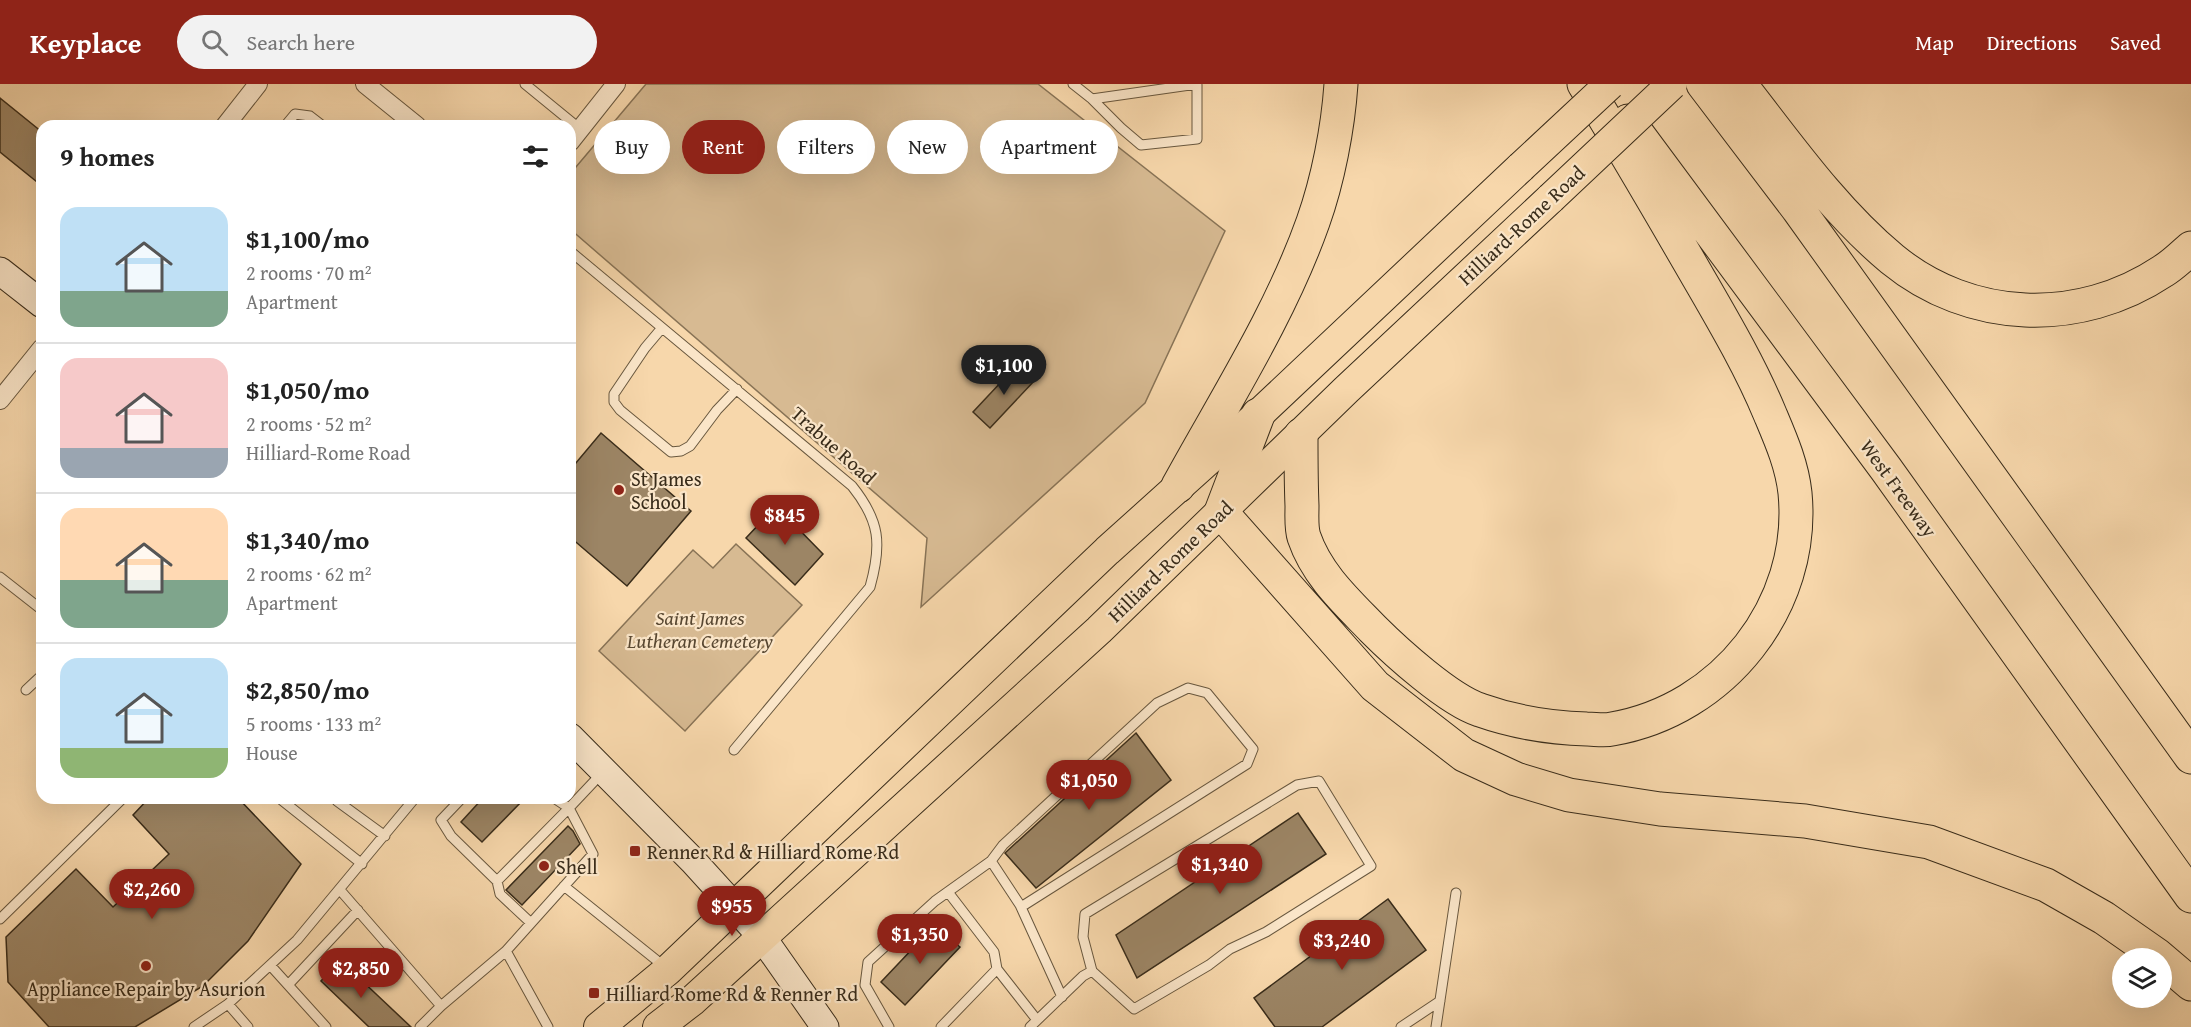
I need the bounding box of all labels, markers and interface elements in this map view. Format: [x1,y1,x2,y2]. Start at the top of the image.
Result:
search box [177,15,597,69]
text: Keyplace [30,22,141,63]
icon: search [198,26,231,59]
text: Search here [246,26,355,58]
text: Map [1915,27,1954,58]
text: Directions [1987,27,2077,58]
text: Saved [2110,27,2161,58]
chip: Buy [594,120,670,174]
chip: Rent [682,120,765,174]
chip: Filters [777,120,875,174]
chip: New [887,120,968,174]
chip: Apartment [980,120,1118,174]
text: 9 homes [60,137,155,176]
icon: filters [519,140,552,173]
street label: Hilliard-Rome Road [1451,158,1591,292]
text: $1,100/mo [246,219,369,258]
icon: home [108,231,180,303]
text: 2 rooms · 70 m² [246,258,372,287]
text: Apartment [246,287,338,316]
pin: $1,100 [955,345,1053,396]
text: $1,100 [975,350,1033,379]
text: $1,050/mo [246,370,369,409]
icon: home [108,382,180,454]
street label: Trabue Road [785,399,883,491]
text: 2 rooms · 52 m² [246,409,372,438]
street label: West Freeway [1854,433,1944,543]
text: Hilliard-Rome Road [246,438,410,467]
place label: St James School [631,464,702,516]
marker: St James School [612,483,626,497]
street label: Hilliard-Rome Road [1101,493,1239,629]
pin: $845 [749,495,821,546]
text: $845 [764,500,806,529]
text: $1,340/mo [246,520,369,559]
icon: home [108,532,180,604]
text: 2 rooms · 62 m² [246,559,372,588]
text: Apartment [246,588,338,617]
park label: Saint James Lutheran Cemetery [626,603,773,655]
text: $2,850/mo [246,670,369,709]
icon: home [108,682,180,754]
text: 5 rooms · 133 m² [246,709,381,738]
text: House [246,738,298,767]
pin: $1,050 [1040,760,1138,811]
text: $1,050 [1060,765,1118,794]
place label: Renner Rd & Hilliard Rome Rd [647,837,900,866]
marker: Renner Rd & Hilliard Rome Rd [628,844,642,858]
pin: $1,340 [1171,844,1269,895]
text: $1,340 [1191,849,1249,878]
place label: Shell [556,852,598,881]
marker: Shell [537,859,551,873]
pin: $2,260 [103,869,201,920]
text: $2,260 [123,874,181,903]
pin: $955 [696,886,768,937]
text: $955 [711,891,753,920]
pin: $1,350 [871,914,969,965]
text: $1,350 [891,919,949,948]
pin: $3,240 [1293,920,1391,971]
text: $3,240 [1313,925,1371,954]
pin: $2,850 [312,948,410,999]
map controls [2112,948,2172,1008]
button: layers [2112,948,2172,1008]
text: $2,850 [332,953,390,982]
marker: Appliance Repair by Asurion [139,959,153,973]
place label: Appliance Repair by Asurion [27,974,265,1003]
place label: Hilliard Rome Rd & Renner Rd [606,979,859,1008]
marker: Hilliard Rome Rd & Renner Rd [587,986,601,1000]

